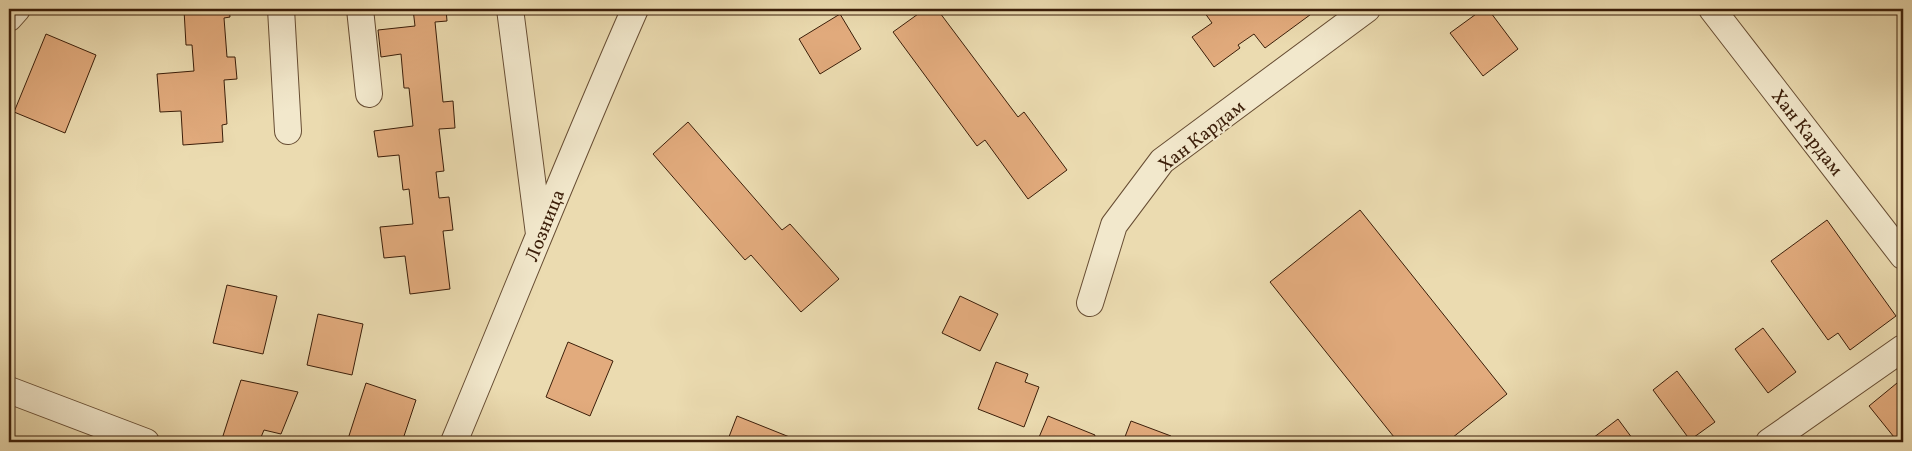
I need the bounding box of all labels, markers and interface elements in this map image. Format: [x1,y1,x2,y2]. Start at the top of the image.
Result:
street label: Хан Кардам [1764,84,1848,182]
street label: Хан Кардам [1153,95,1251,179]
street label: Лозница [520,186,572,266]

